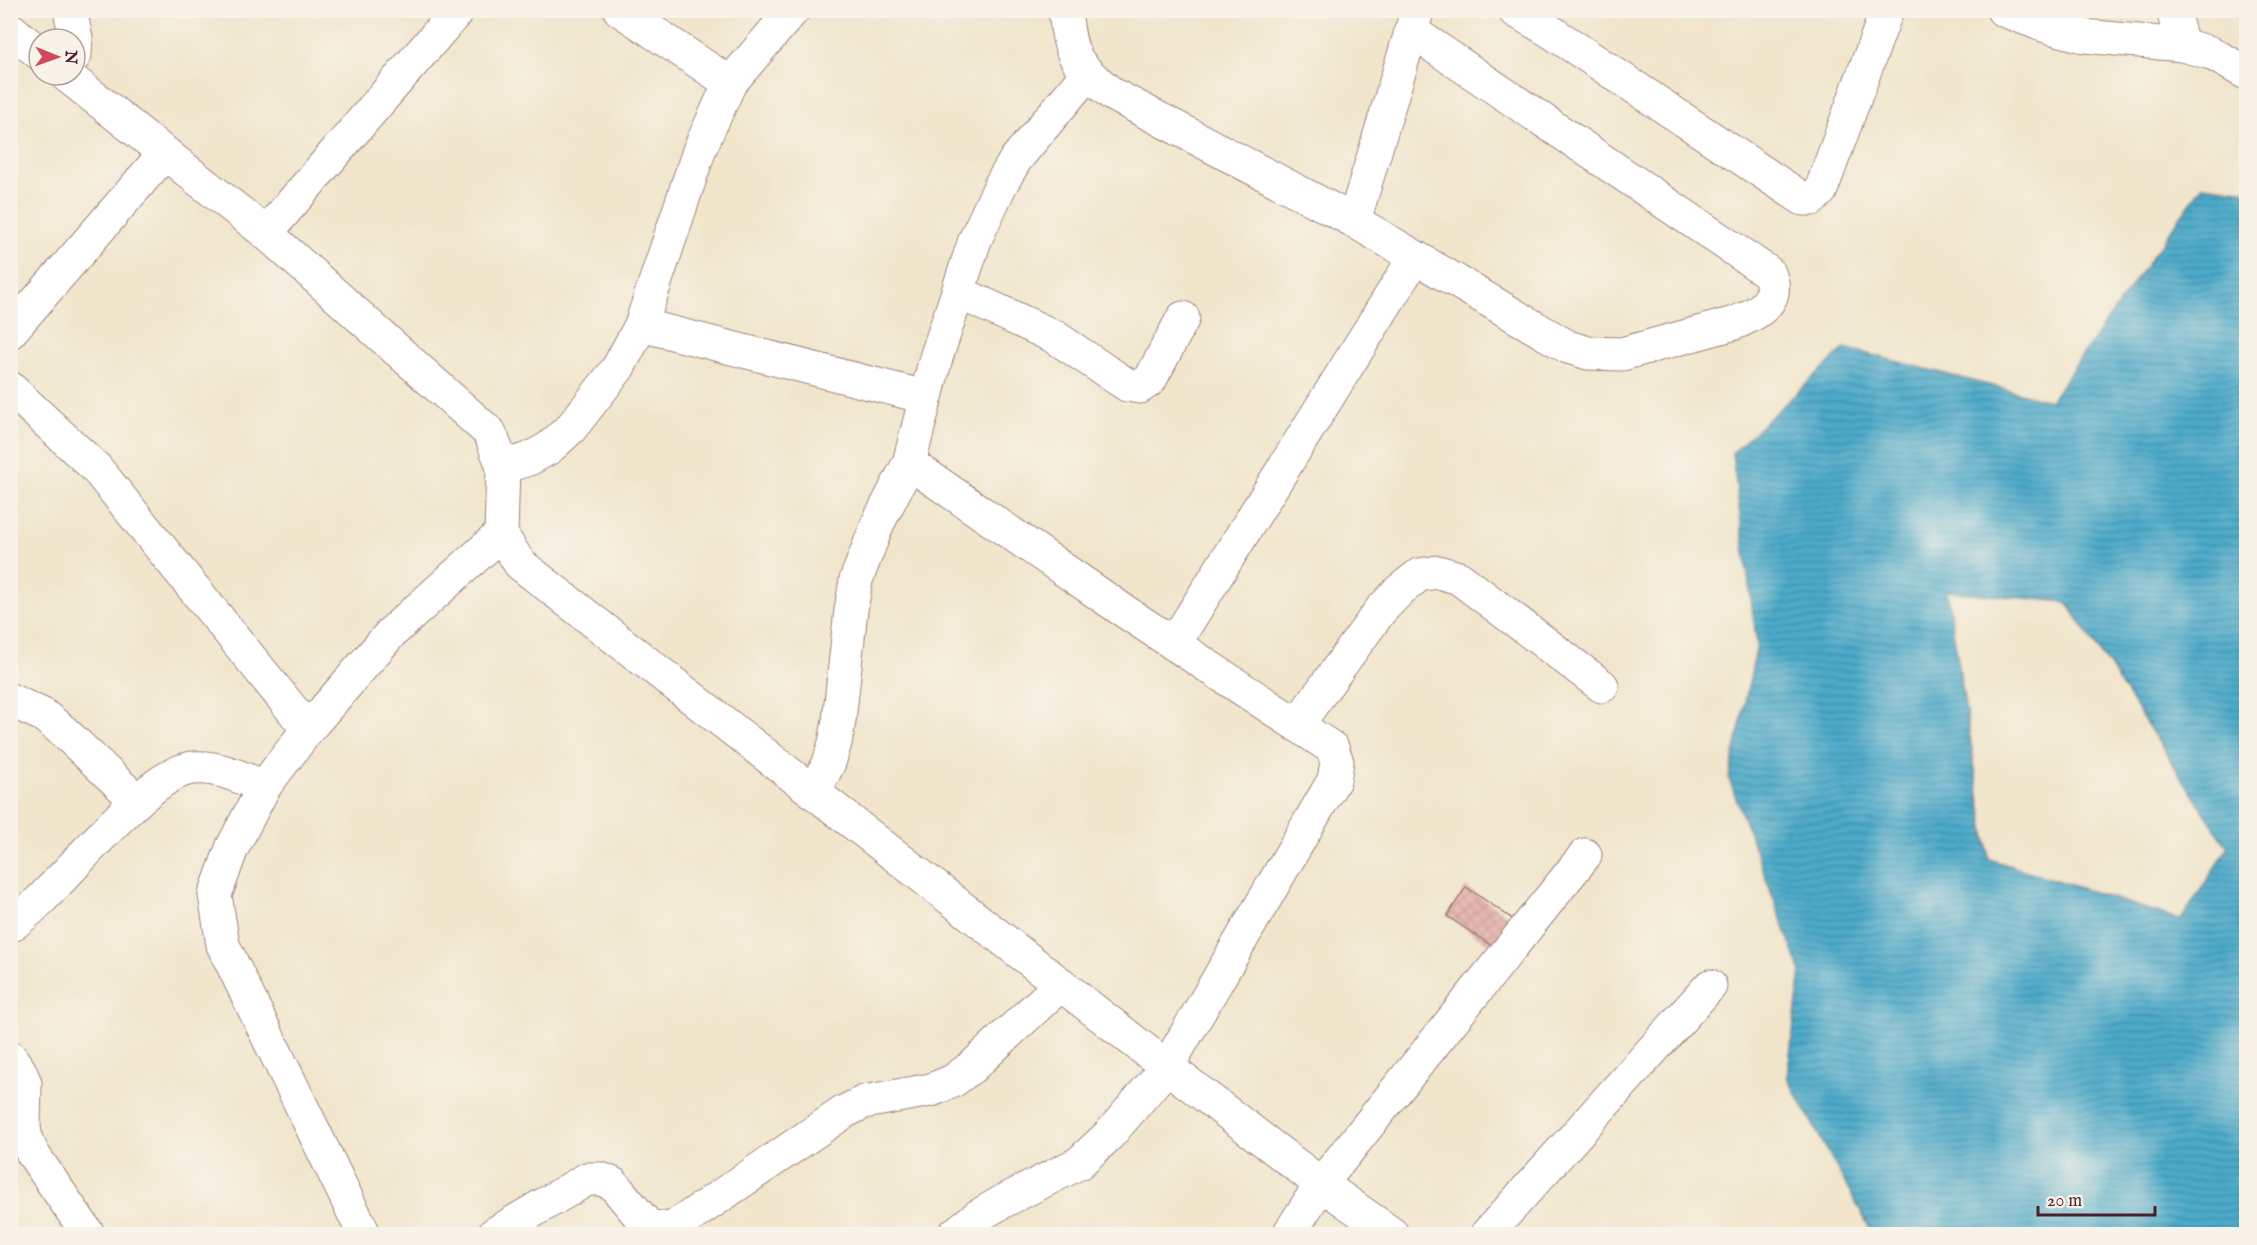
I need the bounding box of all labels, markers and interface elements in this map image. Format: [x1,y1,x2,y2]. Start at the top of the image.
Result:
north arrow [27,27,87,87]
text: N [60,49,80,64]
scale bar [2038,1179,2155,1217]
text: 20 m [2047,1190,2082,1213]

